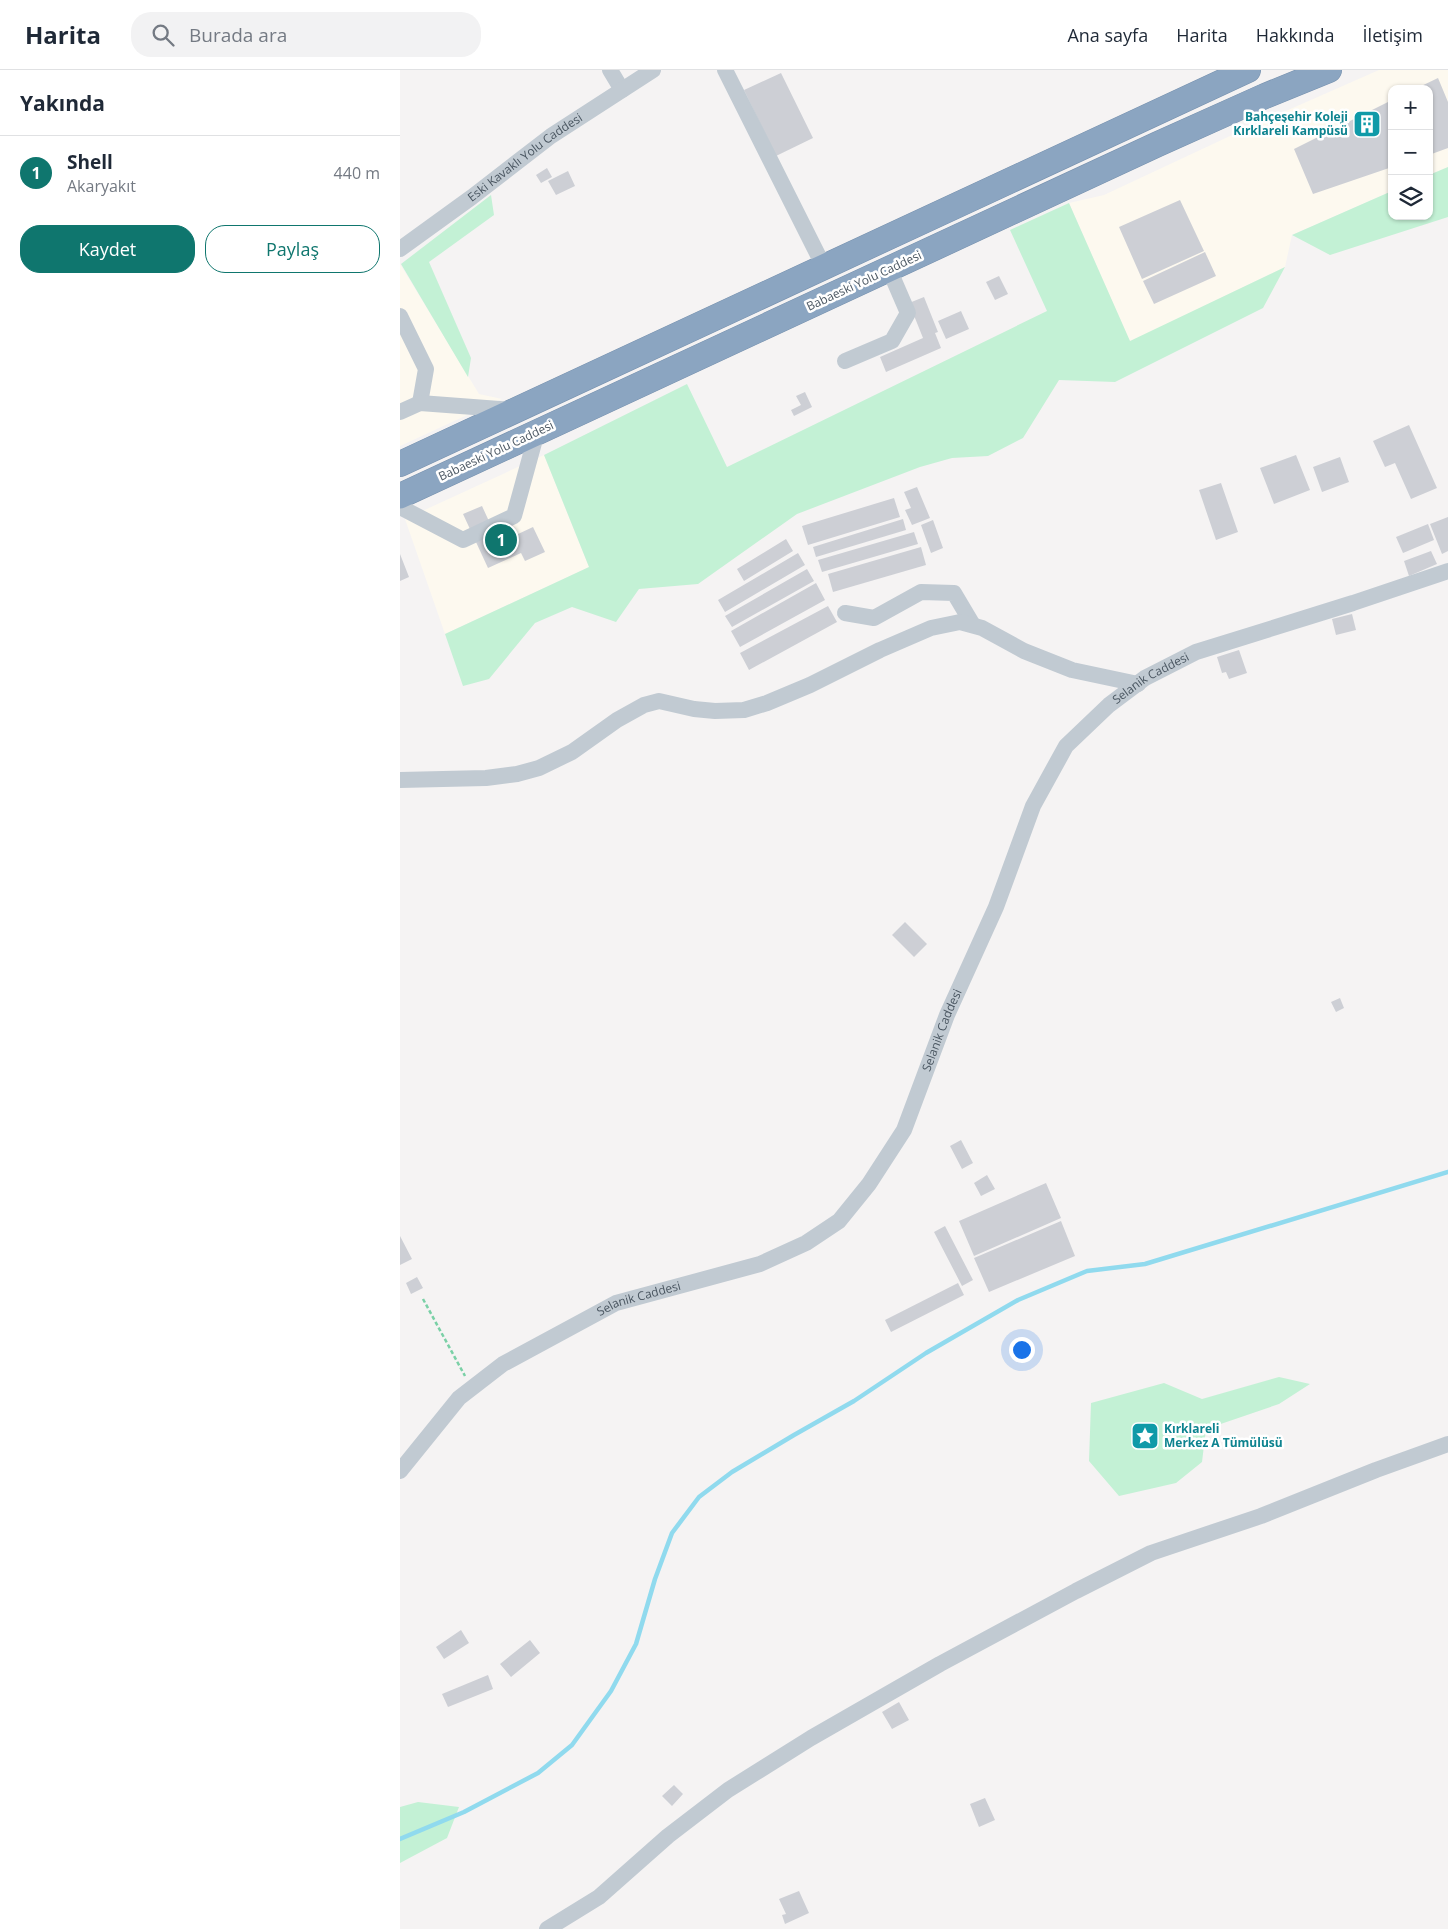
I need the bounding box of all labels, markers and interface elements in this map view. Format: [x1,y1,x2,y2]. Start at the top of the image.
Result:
search box [131,12,481,57]
text: Harita [25,18,101,51]
icon: search [149,21,177,49]
text: Burada ara [189,22,287,48]
text: Ana sayfa [1067,23,1148,47]
text: Harita [1176,23,1228,47]
text: Hakkında [1256,23,1335,47]
text: İletişim [1363,23,1423,47]
map controls [1388,85,1433,220]
button: + [1388,85,1433,130]
text: Yakında [20,89,105,117]
place label: Bahçeşehir Koleji Kırklareli Kampüsü [1233,108,1348,139]
street label: Eski Kavaklı Yolu Caddesi [464,109,585,205]
building icon: Bahçeşehir Koleji Kırklareli Kampüsü [1352,109,1382,139]
button: − [1388,130,1433,175]
text: Shell [67,149,113,175]
text: 1 [31,162,41,184]
text: 440 m [334,162,380,184]
text: Akaryakıt [67,175,136,197]
button: layers [1388,175,1433,220]
button: Kaydet [20,225,195,273]
button: Paylaş [205,225,380,273]
street label: Babaeski Yolu Caddesi [803,246,924,315]
street label: Babaeski Yolu Caddesi [435,416,556,485]
pin: 1 [485,521,517,559]
street label: Selanik Caddesi [1109,648,1192,708]
street label: Selanik Caddesi [918,986,966,1074]
street label: Selanik Caddesi [594,1277,683,1320]
your location [1009,1337,1035,1363]
place label: Kırklareli Merkez A Tümülüsü [1164,1420,1283,1451]
place icon: Kırklareli Merkez A Tümülüsü [1130,1421,1160,1451]

